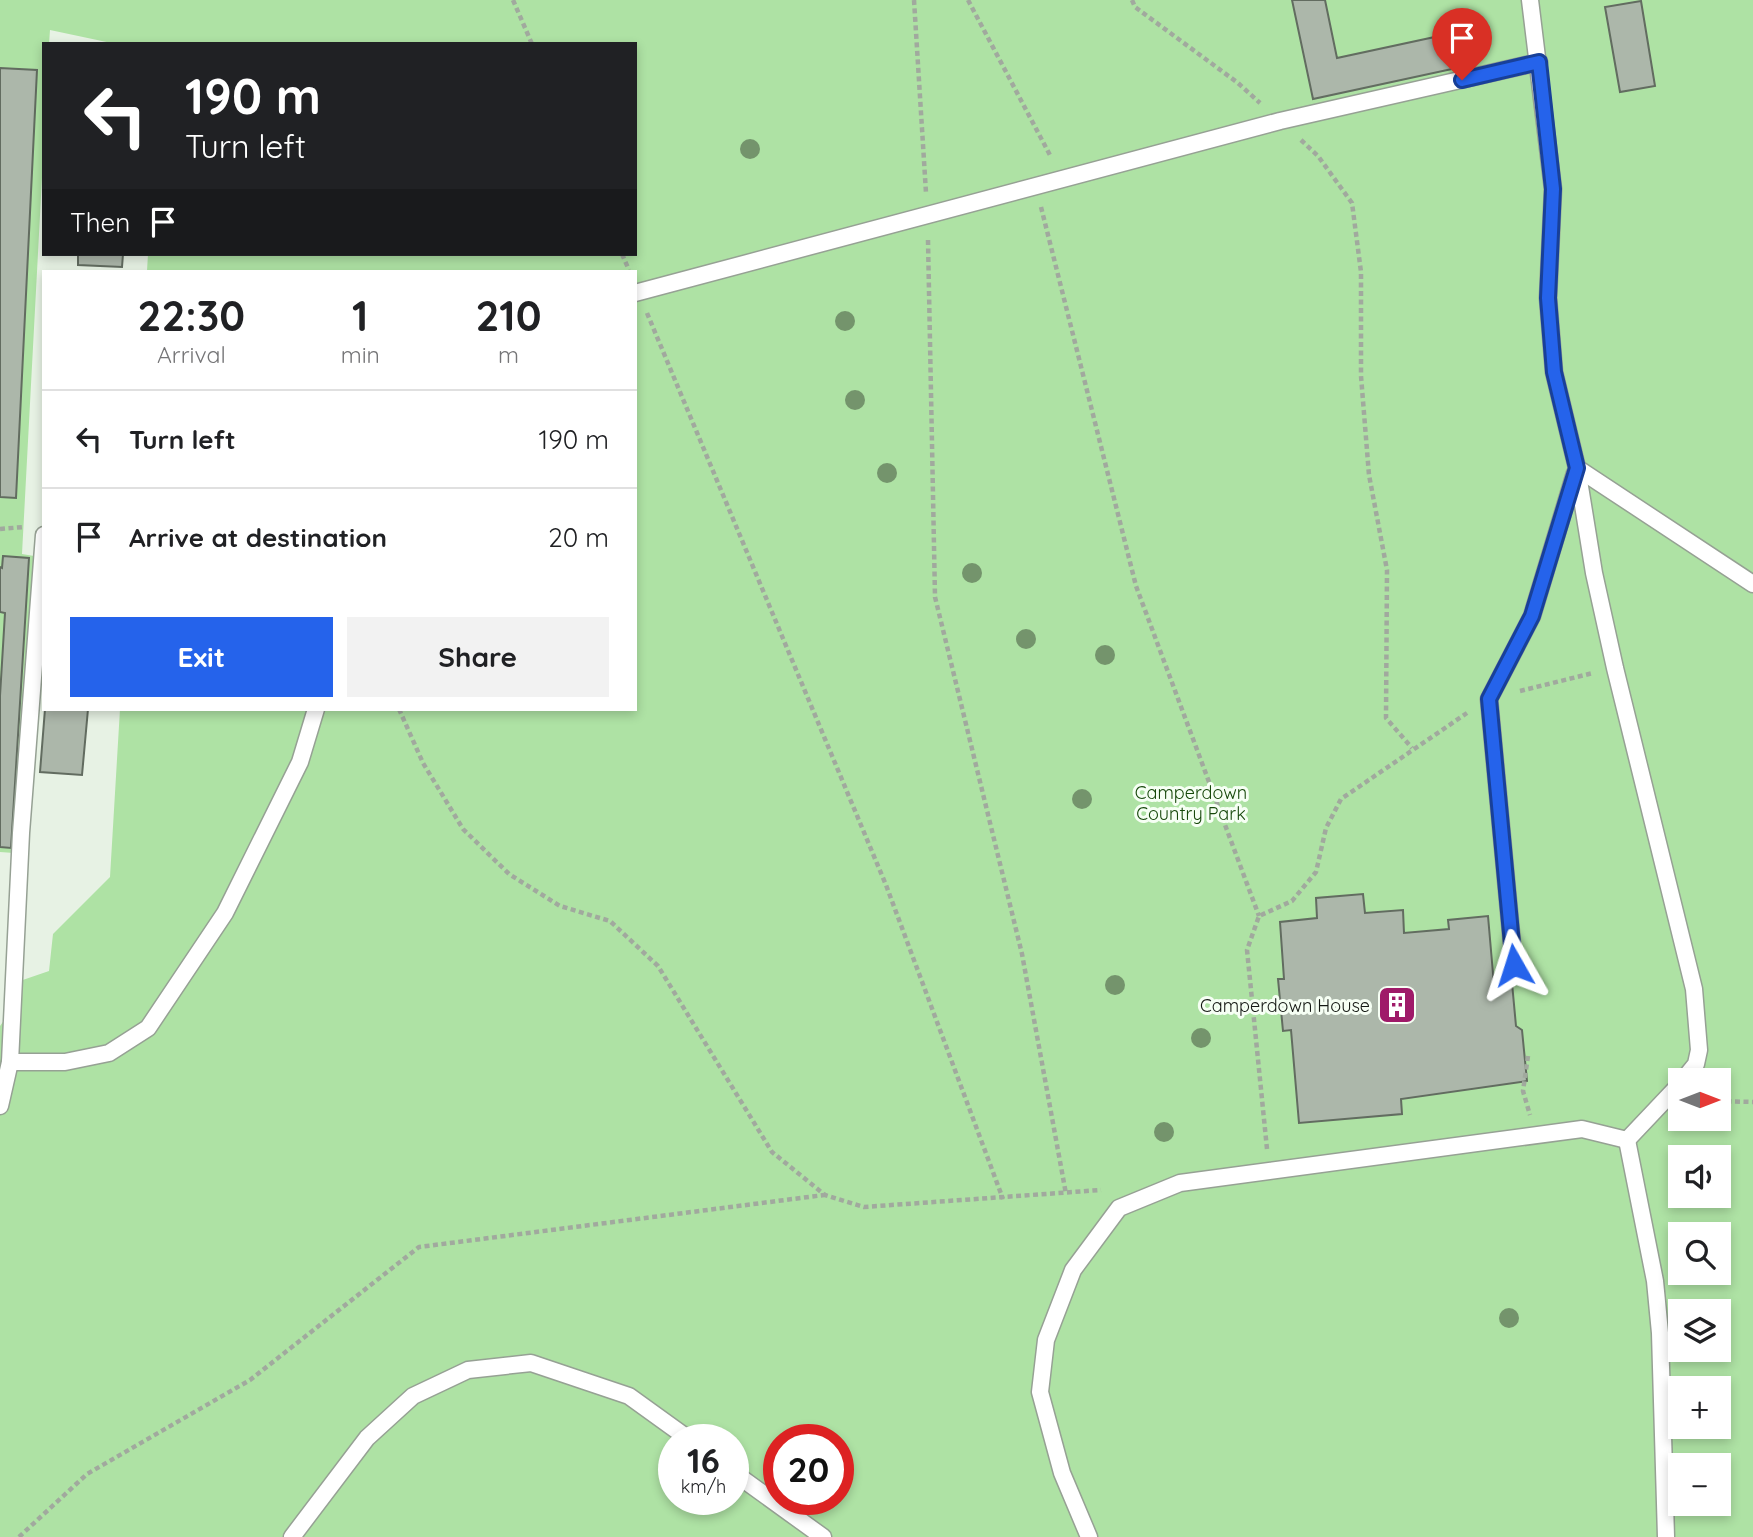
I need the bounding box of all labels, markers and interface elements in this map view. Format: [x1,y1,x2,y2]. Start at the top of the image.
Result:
pin [1432,8,1492,80]
icon: arrive [1443,19,1481,57]
text: 190 m [185,65,321,126]
icon: left [70,70,161,161]
text: Turn left [185,126,306,166]
icon: arrive [144,203,182,241]
text: Then [70,206,130,239]
text: 22:30 [138,289,245,342]
text: 1 [352,289,368,342]
text: 210 [475,289,541,342]
text: Arrival [157,340,226,369]
text: min [341,340,380,369]
text: m [498,340,519,369]
icon: left [70,420,108,458]
text: Turn left [129,423,236,456]
text: 190 m [539,423,609,456]
icon: arrive [70,518,108,556]
text: Arrive at destination [129,521,387,554]
text: 20 m [548,521,609,554]
button: Exit [70,617,333,697]
button: Share [347,617,609,697]
park label: Camperdown Country Park [1135,781,1247,825]
position arrow [1477,928,1551,1002]
building icon: Camperdown House [1376,984,1418,1026]
place label: Camperdown House [1200,994,1370,1017]
north arrow [1668,1068,1731,1130]
map controls [1668,1068,1731,1516]
button: sound [1668,1145,1731,1208]
button: search [1668,1222,1731,1285]
button: layers [1668,1299,1731,1362]
button: + [1668,1376,1731,1439]
speed limit sign: 20 [763,1424,854,1515]
text: 16 [687,1438,720,1482]
button: − [1668,1453,1731,1516]
text: km/h [681,1475,726,1498]

